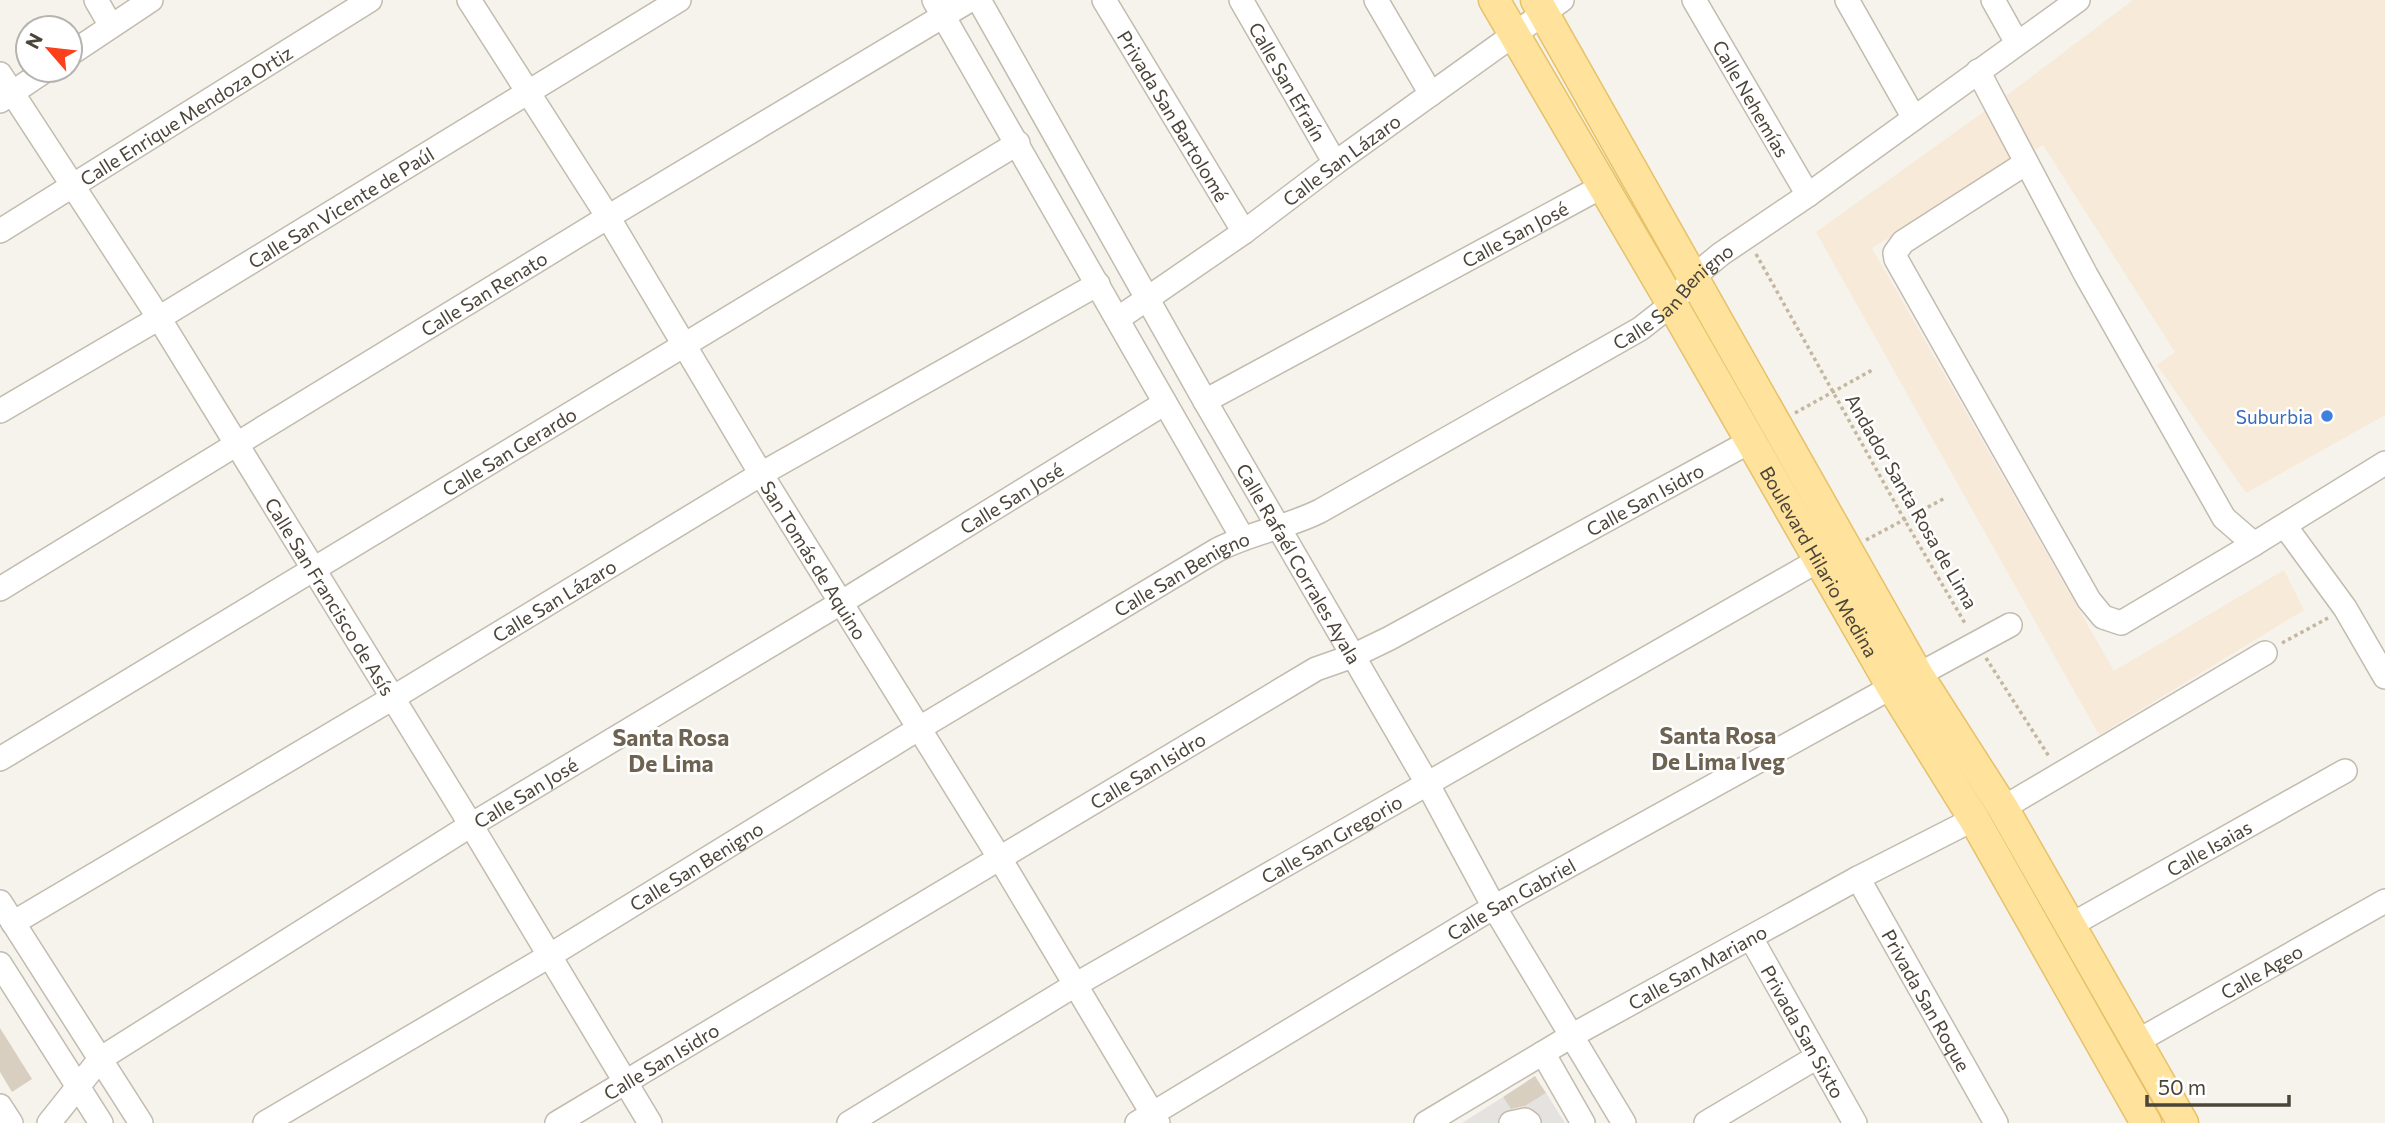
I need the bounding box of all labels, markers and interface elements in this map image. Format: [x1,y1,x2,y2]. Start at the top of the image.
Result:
north arrow [14,14,84,84]
street label: Calle San Efraín [1245,18,1331,145]
street label: Privada San Bartolomé [1113,26,1234,205]
text: N [20,29,47,52]
street label: Calle Nehemías [1708,36,1795,161]
street label: Calle Enrique Mendoza Ortiz [75,40,296,190]
street label: Calle San Lázaro [1278,109,1405,210]
street label: Calle San Vicente de Paúl [243,141,438,272]
street label: Calle San José [1458,196,1572,272]
street label: Calle San Benigno [1608,238,1737,354]
street label: Calle San Renato [416,246,551,340]
street label: Andador Santa Rosa de Lima [1841,390,1983,612]
street label: Calle San Gerardo [438,402,580,500]
place label: Suburbia [2236,405,2313,428]
marker: Suburbia [2319,408,2335,424]
street label: Calle San José [955,457,1067,538]
street label: Calle San Isidro [1582,458,1707,540]
street label: Calle Rafaél Corrales Ayala [1232,459,1367,668]
street label: Boulevard Hilario Medina [1756,462,1884,661]
street label: San Tomás de Aquino [756,476,872,644]
street label: Calle San Francisco de Asís [261,493,400,699]
street label: Calle San Benigno [1109,526,1252,621]
street label: Calle San Lázaro [488,554,620,646]
district label: Santa Rosa De Lima Iveg [1651,721,1785,775]
district label: Santa Rosa De Lima [613,723,729,777]
street label: Calle San Isidro [1086,726,1209,813]
street label: Calle San José [469,752,582,832]
street label: Calle San Gregorio [1257,789,1406,888]
street label: Calle Isaias [2162,815,2255,881]
street label: Calle San Benigno [625,816,767,915]
street label: Calle San Gabriel [1442,853,1579,945]
street label: Calle San Mariano [1624,919,1770,1014]
street label: Privada San Roque [1878,925,1976,1075]
street label: Calle Ageo [2216,939,2306,1003]
street label: Privada San Sixto [1757,961,1850,1102]
street label: Calle San Isidro [599,1018,723,1104]
scale bar [2147,1064,2289,1108]
text: 50 m [2158,1074,2206,1099]

